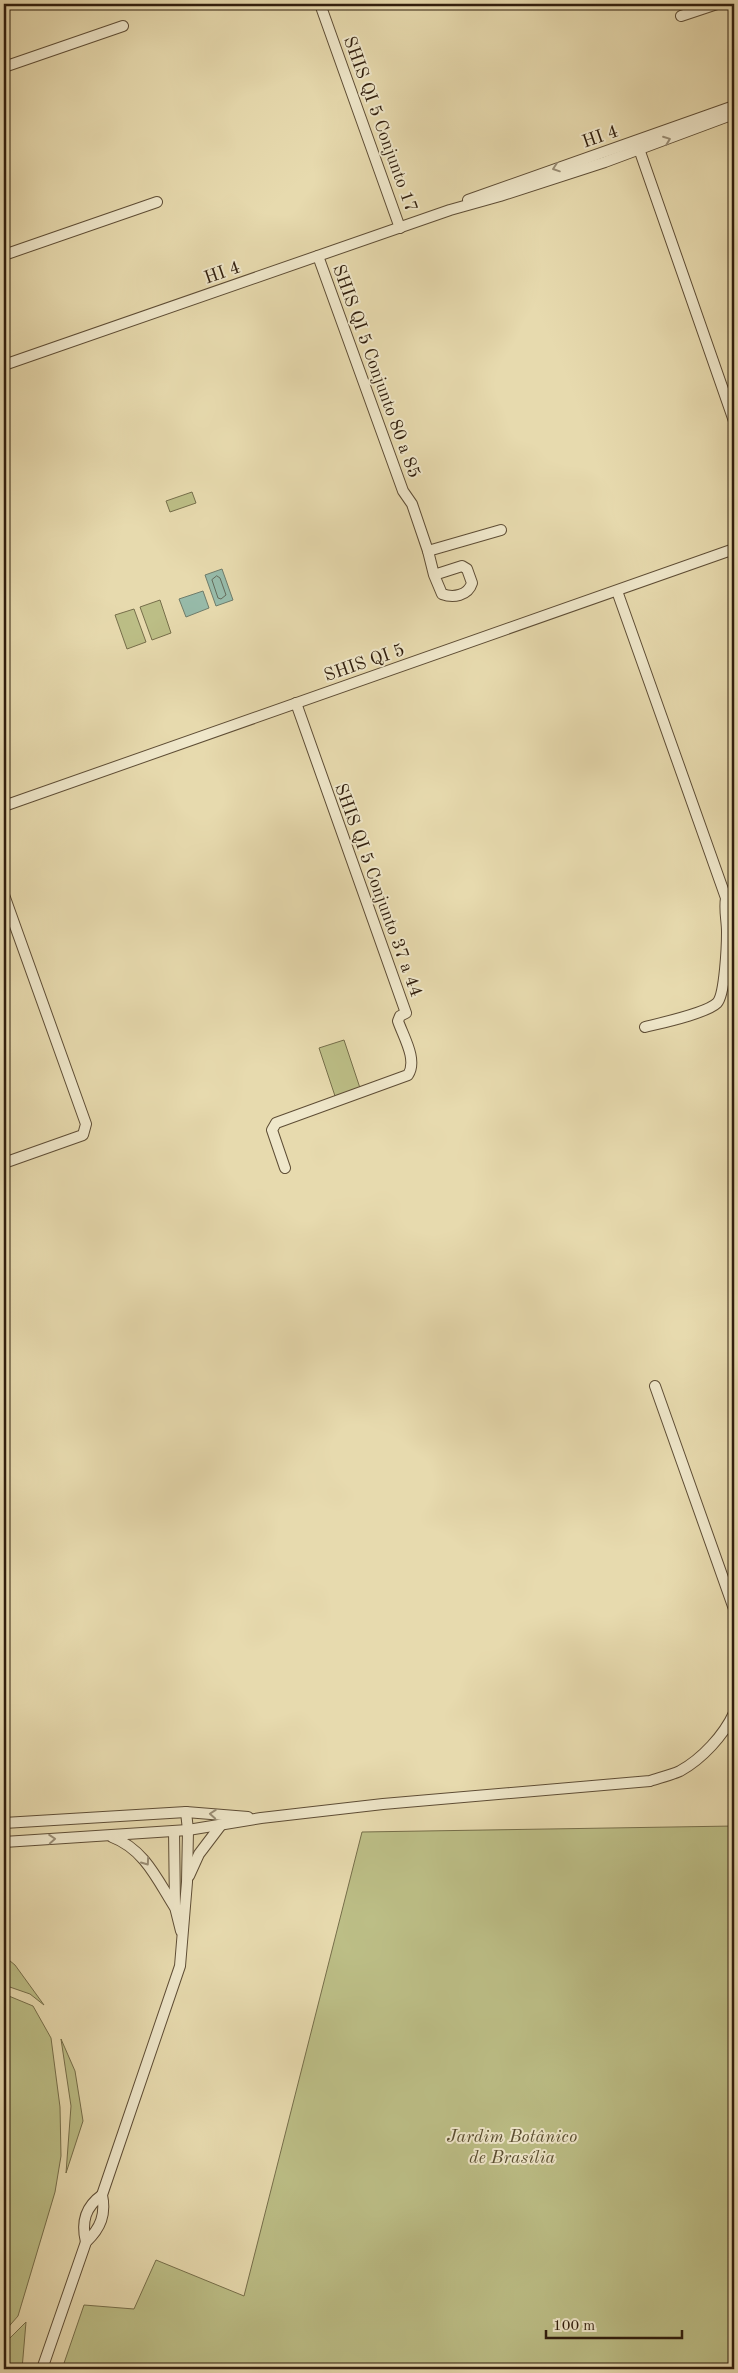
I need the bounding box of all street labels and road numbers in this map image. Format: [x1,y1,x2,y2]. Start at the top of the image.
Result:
street label: SHIS QI 5 Conjunto 17 [340,34,420,215]
street label: HI 4 [580,122,621,151]
street label: HI 4 [202,258,243,287]
street label: SHIS QI 5 Conjunto 80 a 85 [329,262,423,480]
street label: SHIS QI 5 [322,641,407,685]
street label: SHIS QI 5 Conjunto 37 a 44 [331,781,425,999]

